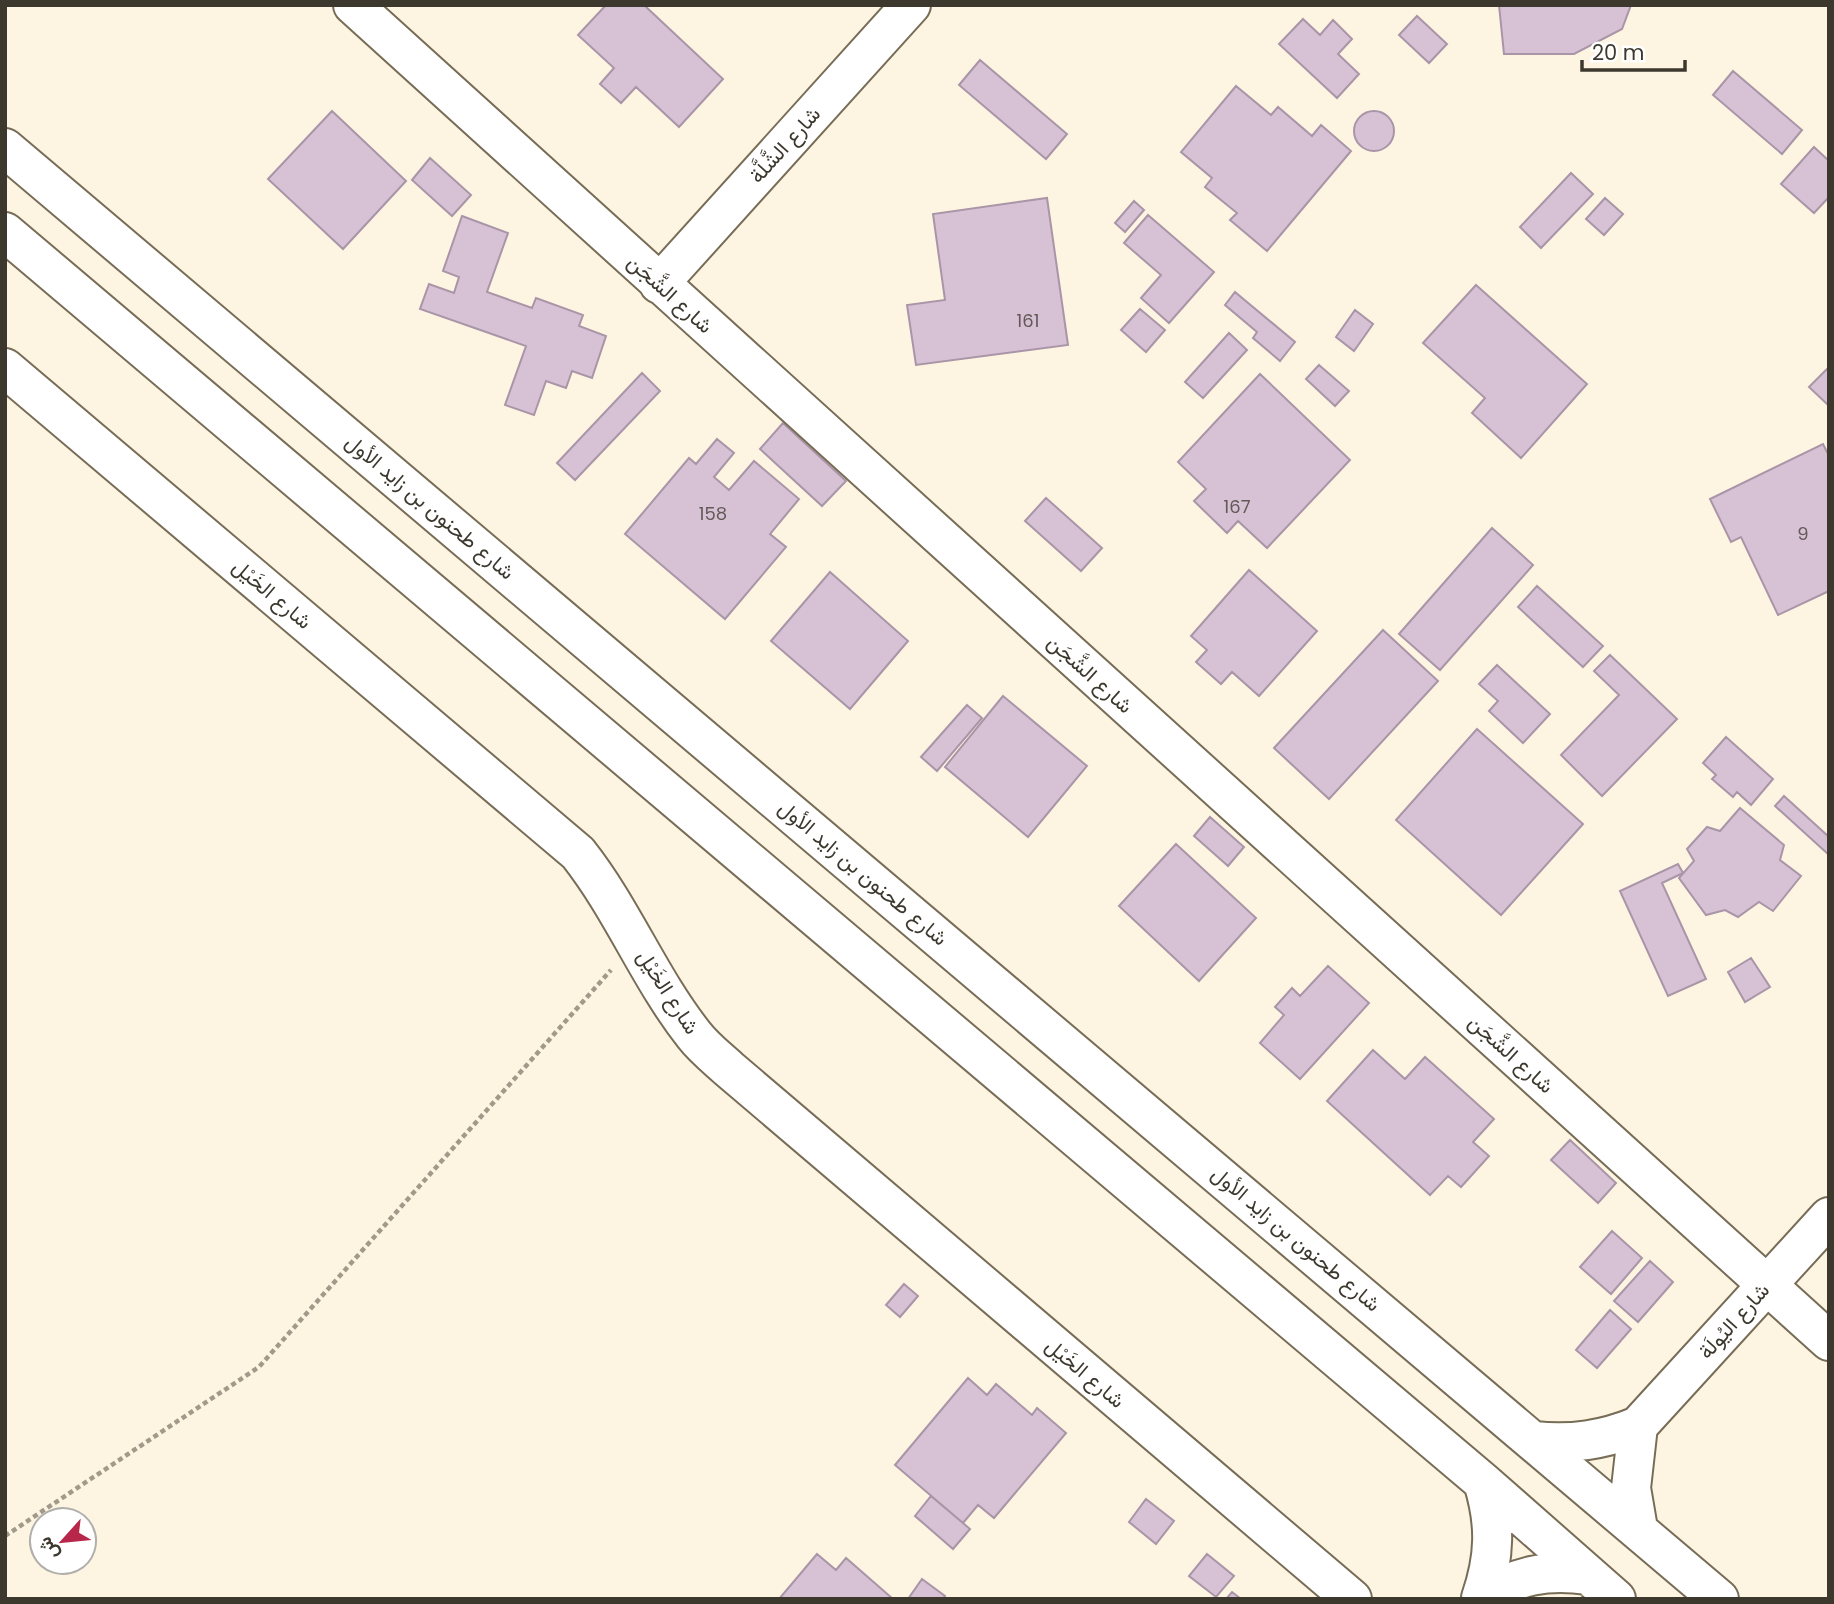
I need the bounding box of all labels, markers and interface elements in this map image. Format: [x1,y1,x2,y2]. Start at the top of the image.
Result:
scale bar [1582,28,1685,72]
text: 20 m [1592,38,1645,67]
street label: شارع الشَّلَّة [742,100,827,189]
street label: شارع الشَّجَن [621,247,719,340]
house number: 161 [1017,308,1039,333]
street label: شارع طحنون بن زايد الأول [340,427,521,586]
house number: 167 [1223,494,1251,519]
house number: 158 [699,501,727,526]
house number: 9 [1797,521,1809,546]
street label: شارع الخَيْل [226,552,318,635]
street label: شارع الشَّجَن [1041,627,1139,720]
street label: شارع طحنون بن زايد الأول [773,793,954,952]
street label: شارع الخَيْل [630,944,707,1040]
street label: شارع الشَّجَن [1462,1007,1560,1100]
street label: شارع طحنون بن زايد الأول [1206,1159,1387,1318]
street label: شارع اليُولَة [1691,1276,1776,1365]
street label: شارع الخَيْل [1039,1331,1131,1414]
north arrow [28,1506,98,1576]
text: ش [31,1532,66,1565]

